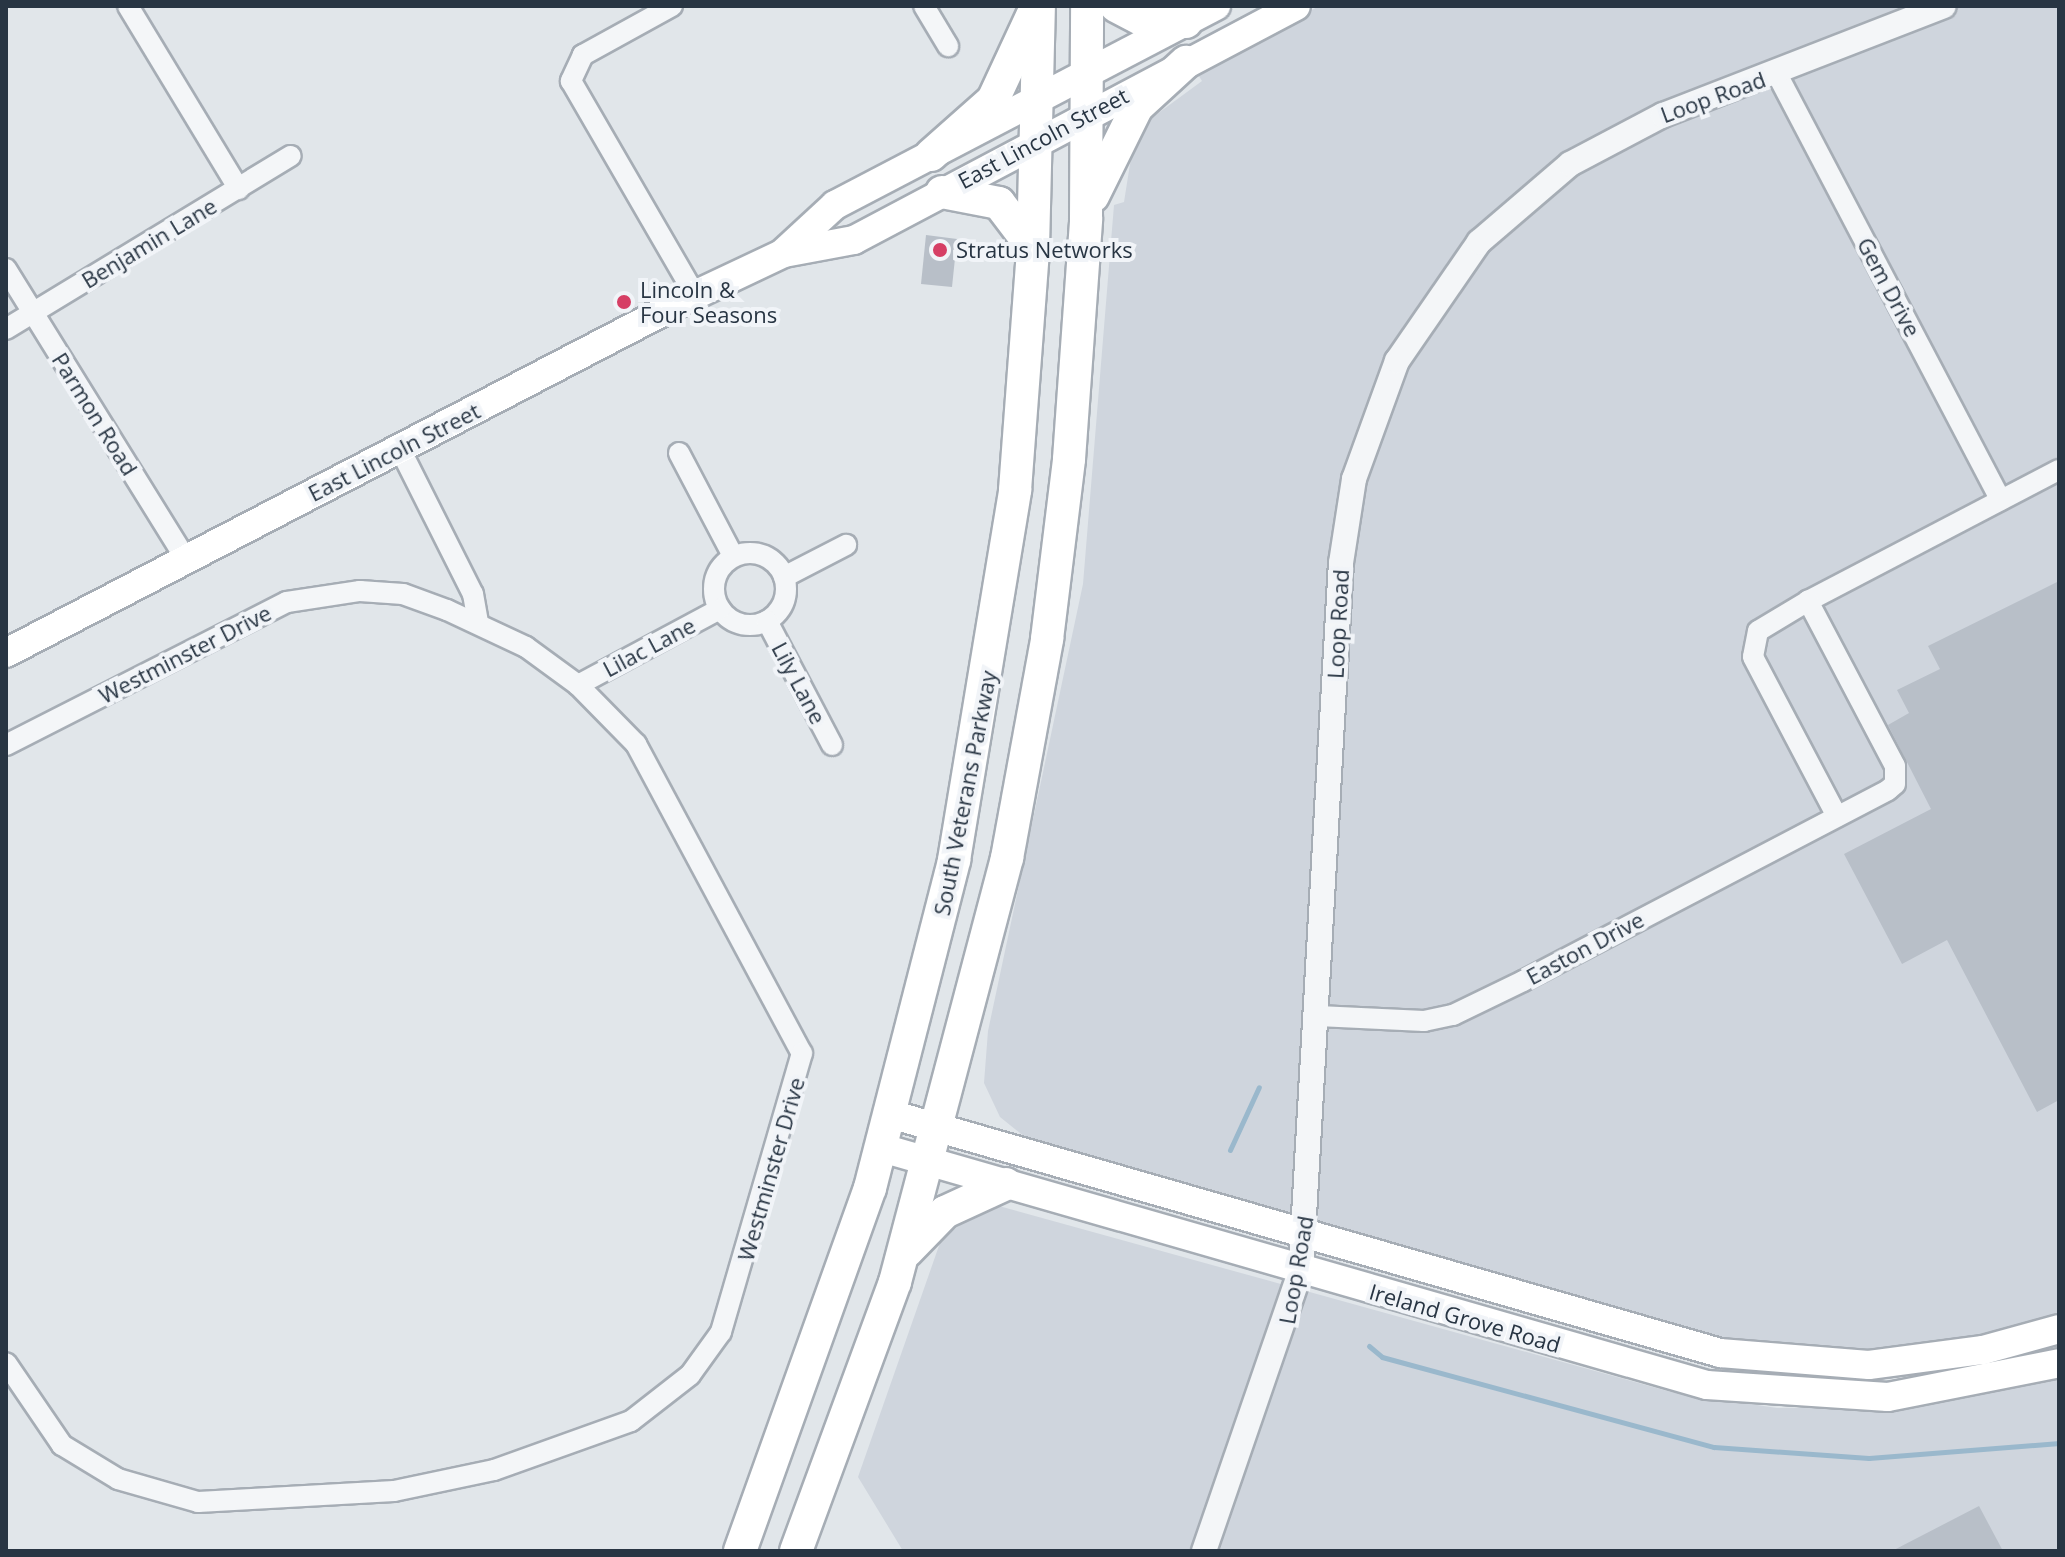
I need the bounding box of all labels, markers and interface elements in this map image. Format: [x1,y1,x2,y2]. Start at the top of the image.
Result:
street label: Loop Road [1657,66,1769,128]
street label: East Lincoln Street [953,82,1133,194]
street label: Benjamin Lane [77,192,221,294]
street label: Gem Drive [1852,233,1926,341]
place label: Stratus Networks [956,237,1133,263]
marker: Stratus Networks [931,241,949,259]
place label: Lincoln & Four Seasons [640,276,777,328]
marker: Lincoln & Four Seasons [615,293,633,311]
street label: Parmon Road [47,348,143,480]
street label: East Lincoln Street [304,397,484,507]
street label: Loop Road [1322,569,1354,679]
street label: Westminster Drive [95,599,275,709]
street label: Lilac Lane [598,612,700,682]
street label: Lily Lane [766,638,832,728]
street label: South Veterans Parkway [928,668,1002,918]
street label: Easton Drive [1522,906,1648,990]
street label: Westminster Drive [732,1074,810,1264]
street label: Loop Road [1273,1214,1319,1326]
street label: Ireland Grove Road [1366,1278,1564,1358]

